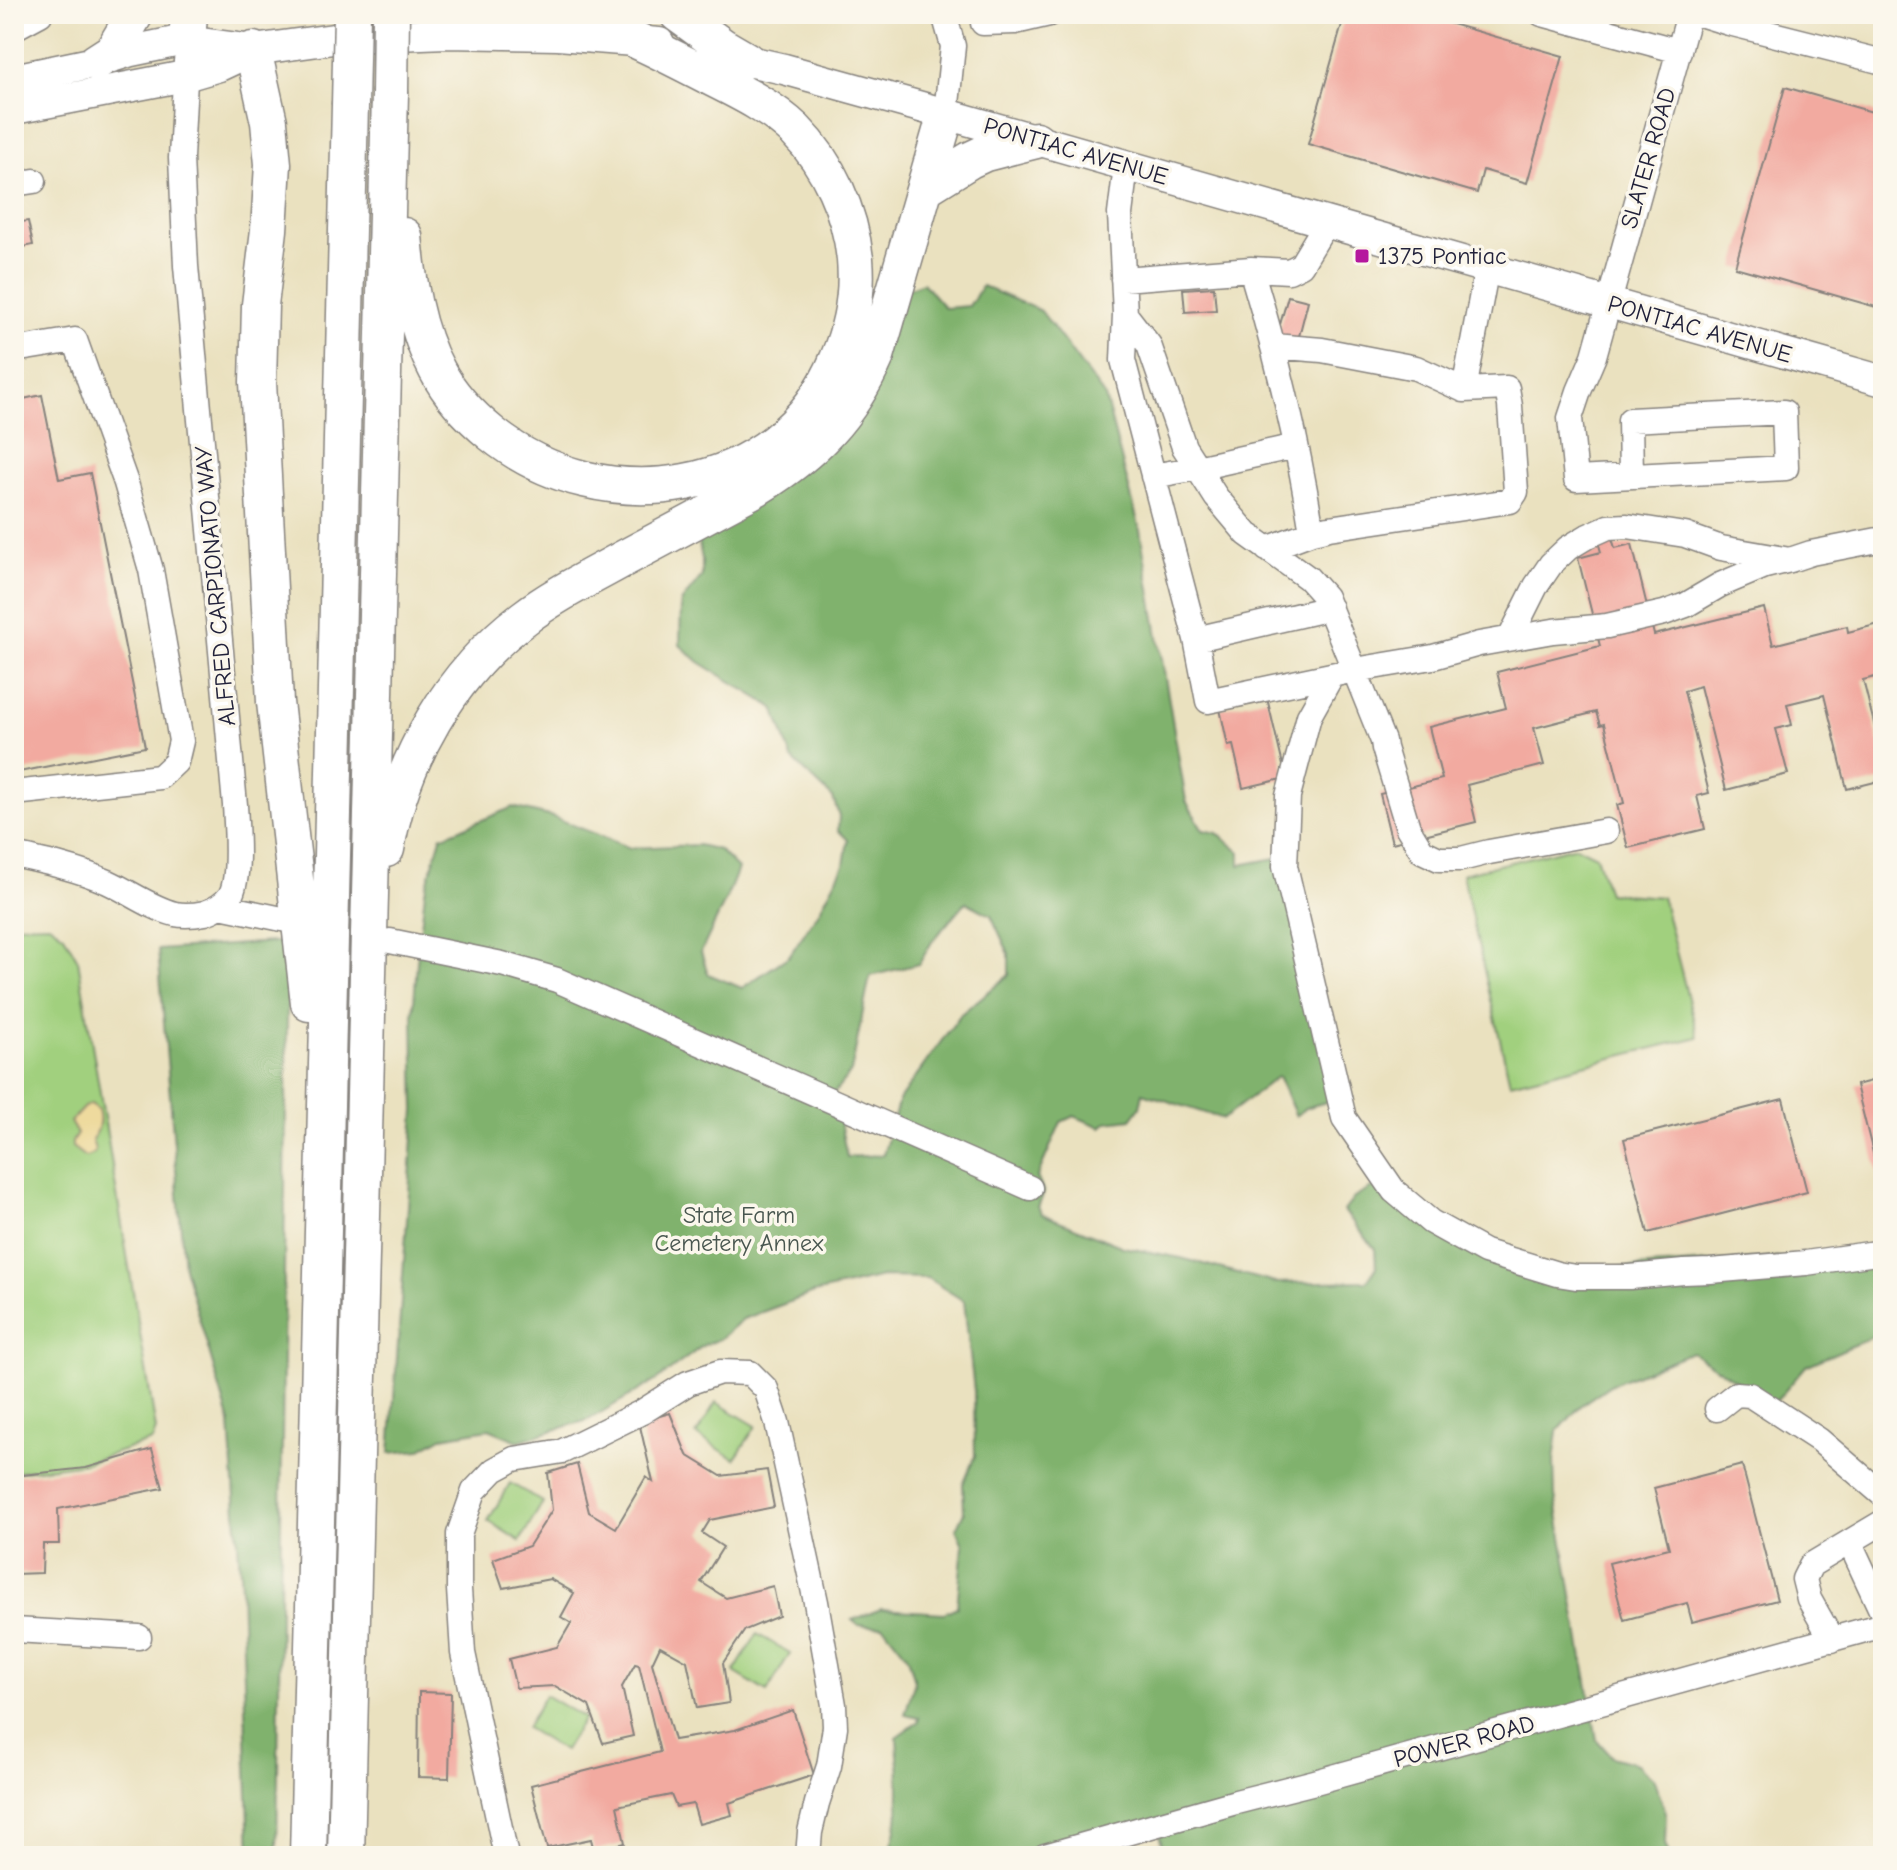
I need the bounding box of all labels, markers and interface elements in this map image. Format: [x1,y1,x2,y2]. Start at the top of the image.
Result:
street label: SLATER ROAD [1614,84,1682,232]
street label: PONTIAC AVENUE [981,111,1171,191]
place label: 1375 Pontiac [1378,242,1507,270]
marker: 1375 Pontiac [1353,247,1371,265]
street label: PONTIAC AVENUE [1605,289,1795,369]
street label: ALFRED CARPIONATO WAY [189,444,241,727]
park label: State Farm Cemetery Annex [655,1201,824,1257]
street label: POWER ROAD [1390,1709,1538,1773]

